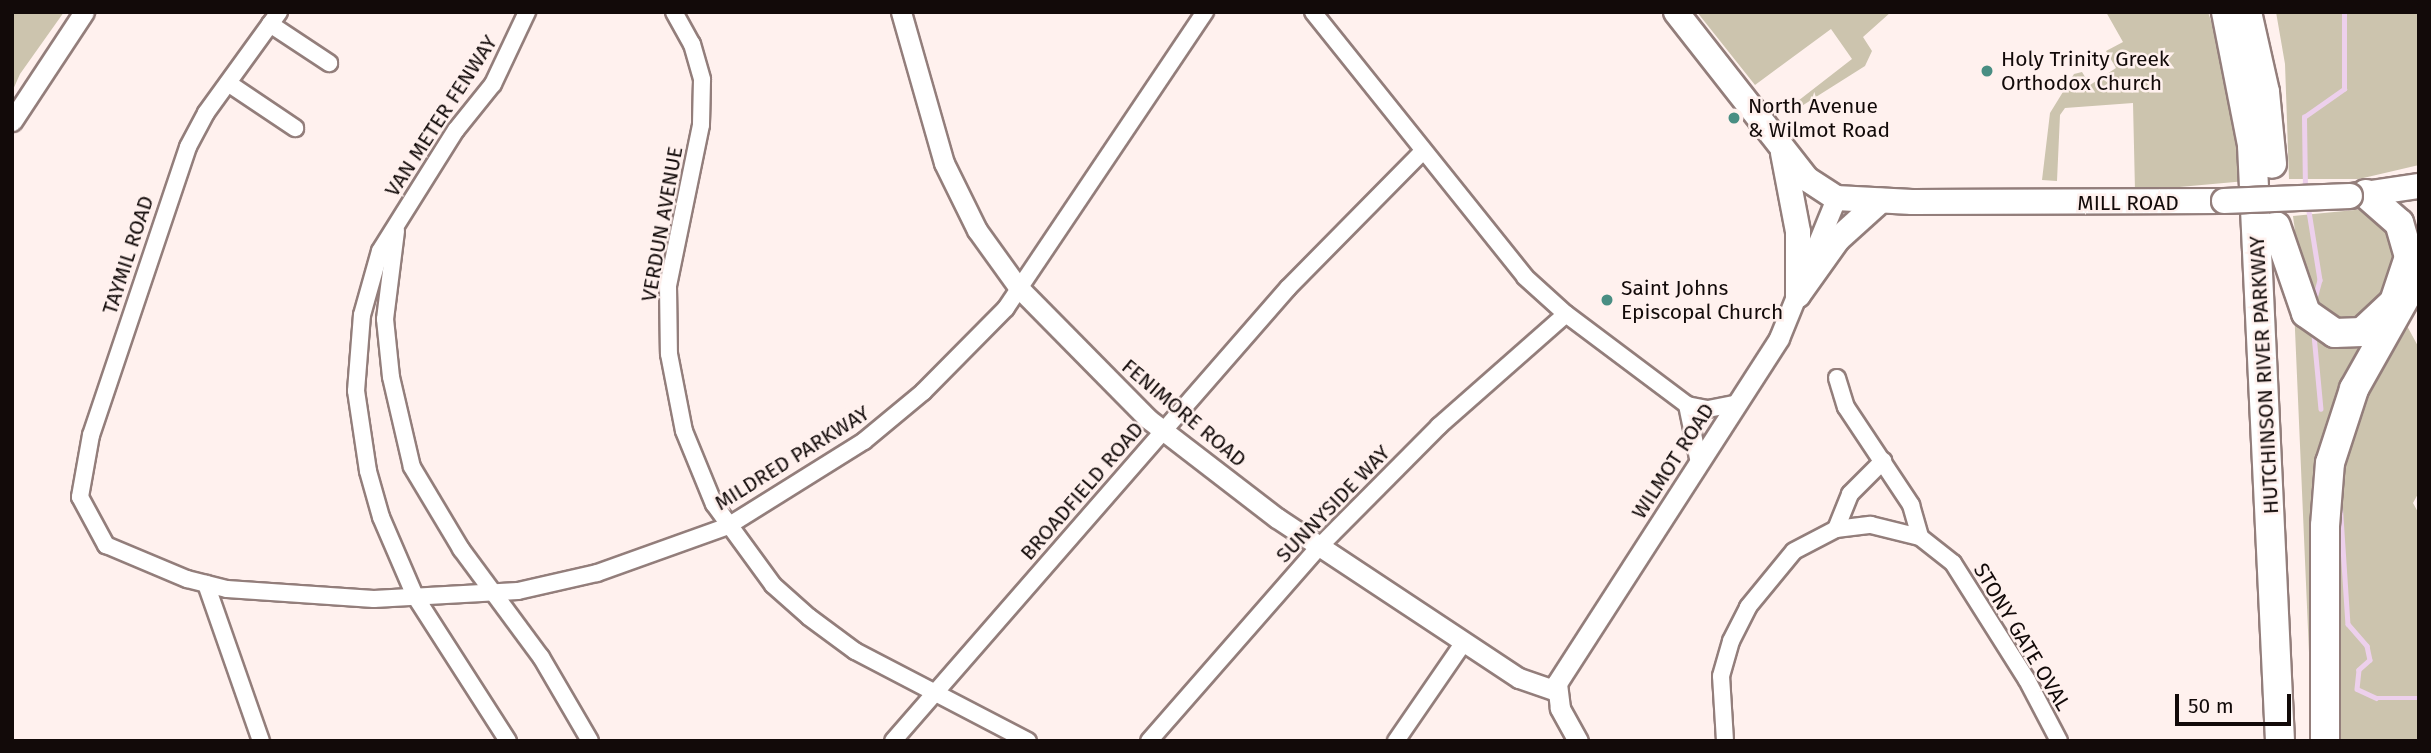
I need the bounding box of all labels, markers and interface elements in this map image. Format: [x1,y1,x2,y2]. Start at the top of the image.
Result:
street label: VAN METER FENWAY [379,31,503,201]
place label: Holy Trinity Greek Orthodox Church [2001,46,2170,96]
marker: Holy Trinity Greek Orthodox Church [1979,63,1995,79]
place label: North Avenue & Wilmot Road [1748,93,1890,143]
marker: North Avenue & Wilmot Road [1726,110,1742,126]
street label: VERDUN AVENUE [636,144,688,304]
street label: MILL ROAD [2077,190,2179,216]
street label: TAYMIL ROAD [97,193,159,317]
street label: HUTCHINSON RIVER PARKWAY [2244,235,2284,515]
place label: Saint Johns Episcopal Church [1621,275,1783,325]
marker: Saint Johns Episcopal Church [1599,292,1615,308]
street label: FENIMORE ROAD [1117,354,1251,472]
street label: WILMOT ROAD [1626,399,1720,523]
street label: MILDRED PARKWAY [710,400,874,516]
street label: BROADFIELD ROAD [1015,417,1149,565]
street label: SUNNYSIDE WAY [1271,440,1395,568]
street label: STONY GATE OVAL [1968,559,2076,715]
scale bar [2179,680,2294,724]
text: 50 m [2188,693,2234,719]

